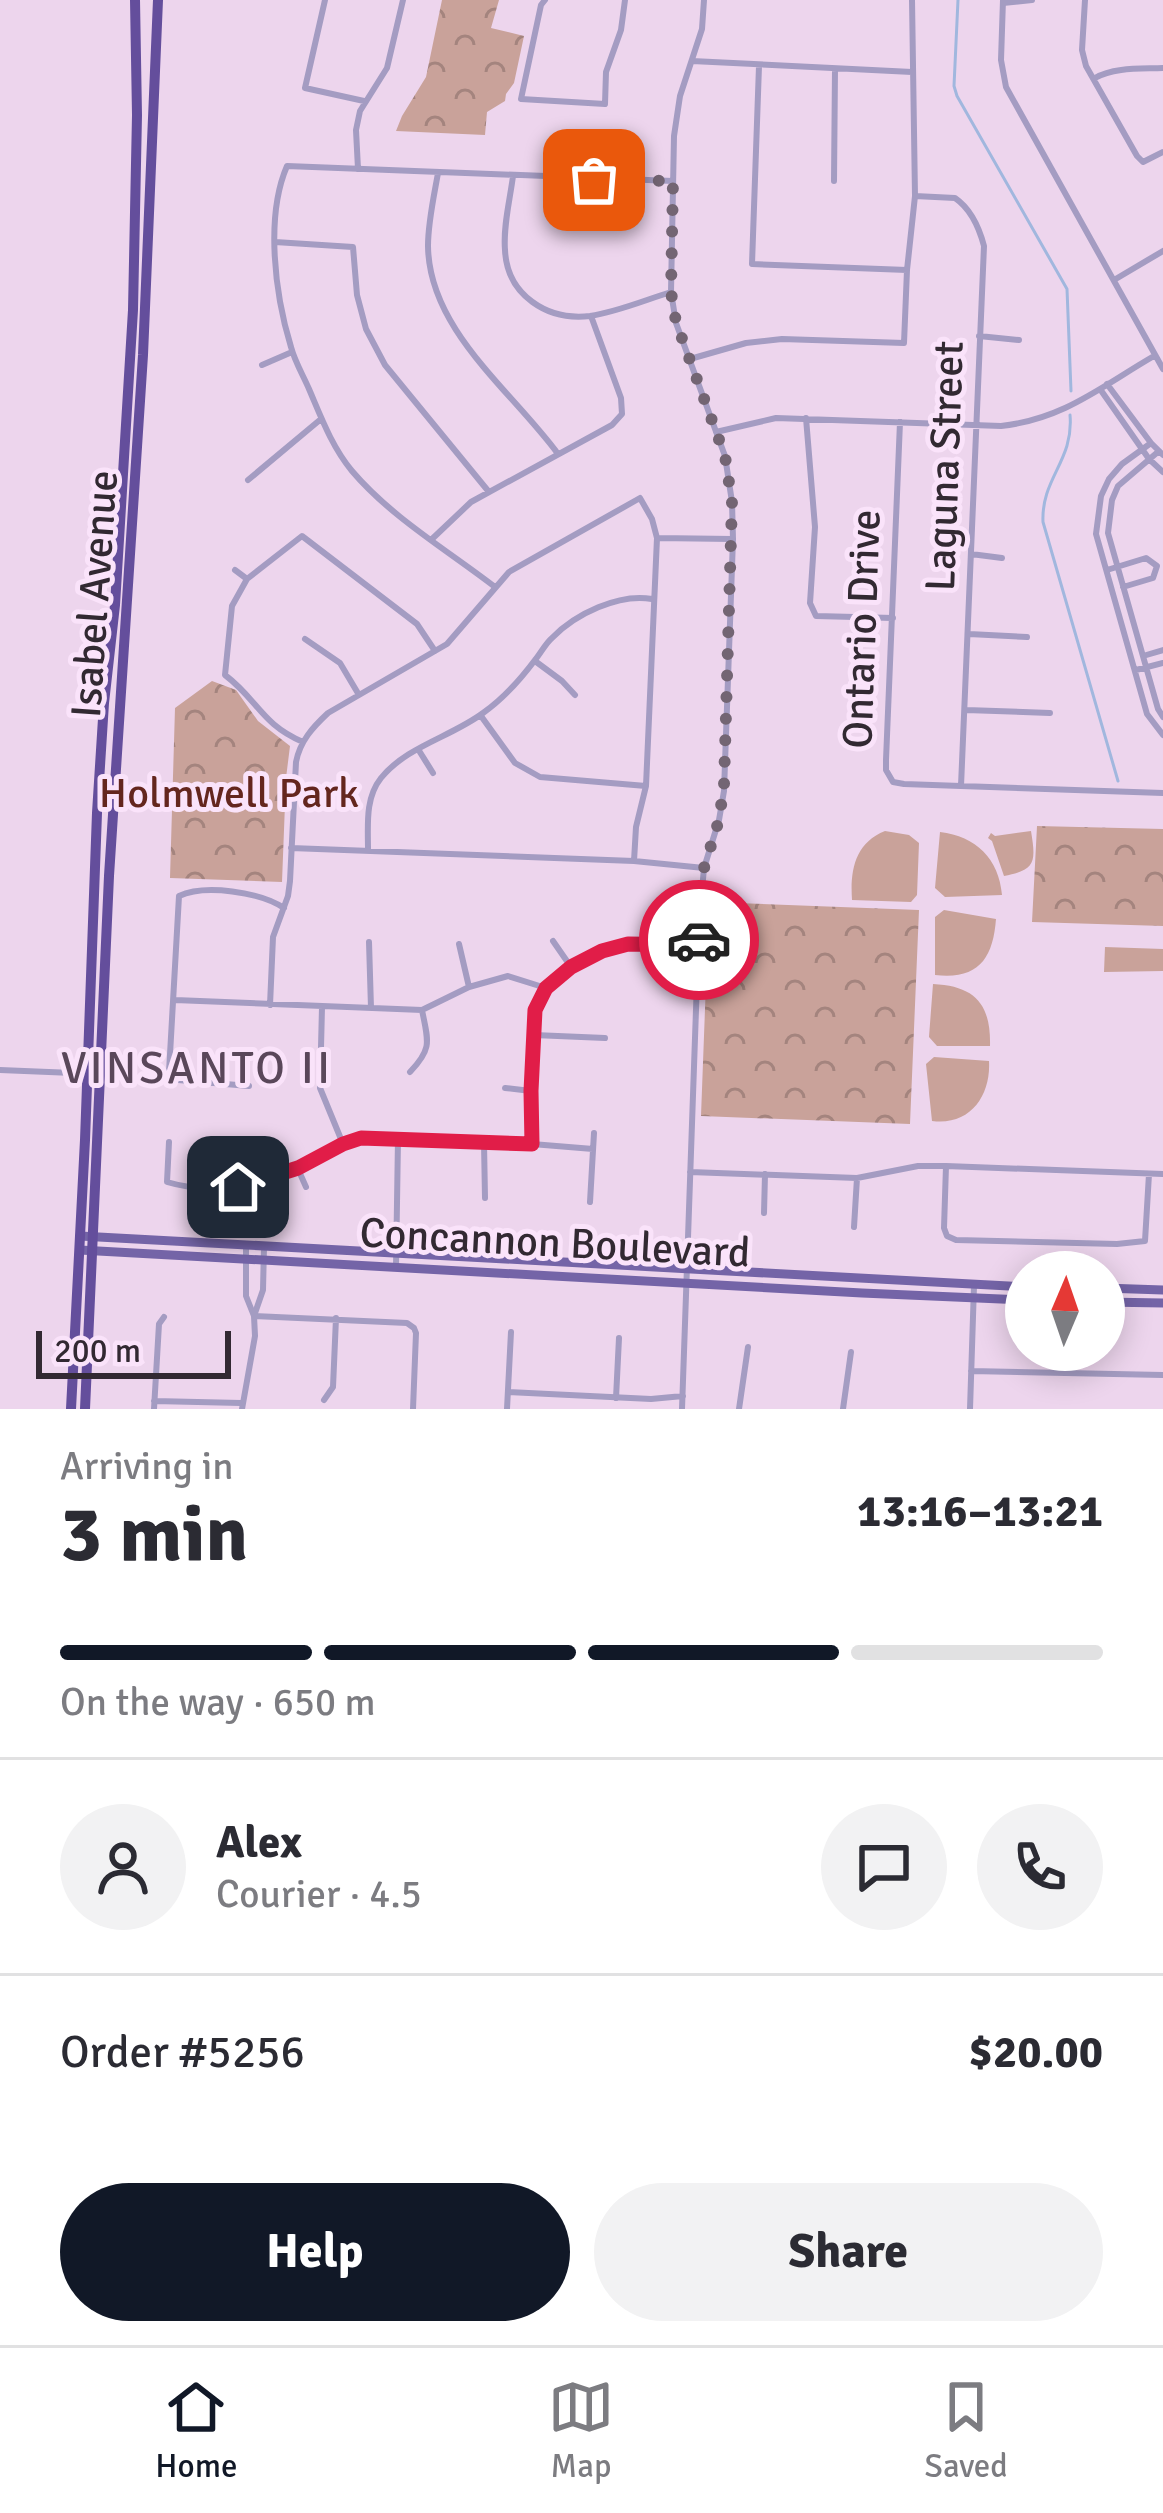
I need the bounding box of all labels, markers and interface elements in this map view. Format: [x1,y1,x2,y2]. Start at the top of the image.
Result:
pin [543,129,645,231]
icon: bag [561,147,627,213]
street label: Laguna Street [915,340,975,592]
street label: Isabel Avenue [61,468,129,720]
street label: Ontario Drive [832,509,892,749]
park label: Holmwell Park [99,768,359,819]
courier [639,880,759,1000]
icon: car [666,907,732,973]
district label: VINSANTO II [61,1041,333,1096]
pin [187,1136,289,1238]
icon: home [205,1154,271,1220]
street label: Concannon Boulevard [358,1207,752,1279]
north arrow [1005,1251,1125,1371]
map controls [1005,1251,1125,1371]
scale bar [36,1325,231,1378]
text: 200 m [54,1331,141,1372]
text: Arriving in [60,1442,234,1490]
text: 13:16–13:21 [857,1484,1103,1539]
text: 3 min [60,1487,248,1583]
text: On the way · 650 m [60,1678,376,1726]
button: person [60,1804,186,1930]
button: chat [821,1804,947,1930]
button: phone [977,1804,1103,1930]
text: Alex [216,1815,302,1870]
text: Courier · 4.5 [216,1870,422,1918]
text: Order #5256 [60,2025,305,2080]
text: $20.00 [969,2025,1103,2080]
button: Help [60,2183,570,2321]
button: Share [594,2183,1103,2321]
tab: Home [155,2374,238,2487]
tab: Map [548,2374,614,2487]
tab: Saved [925,2374,1008,2487]

